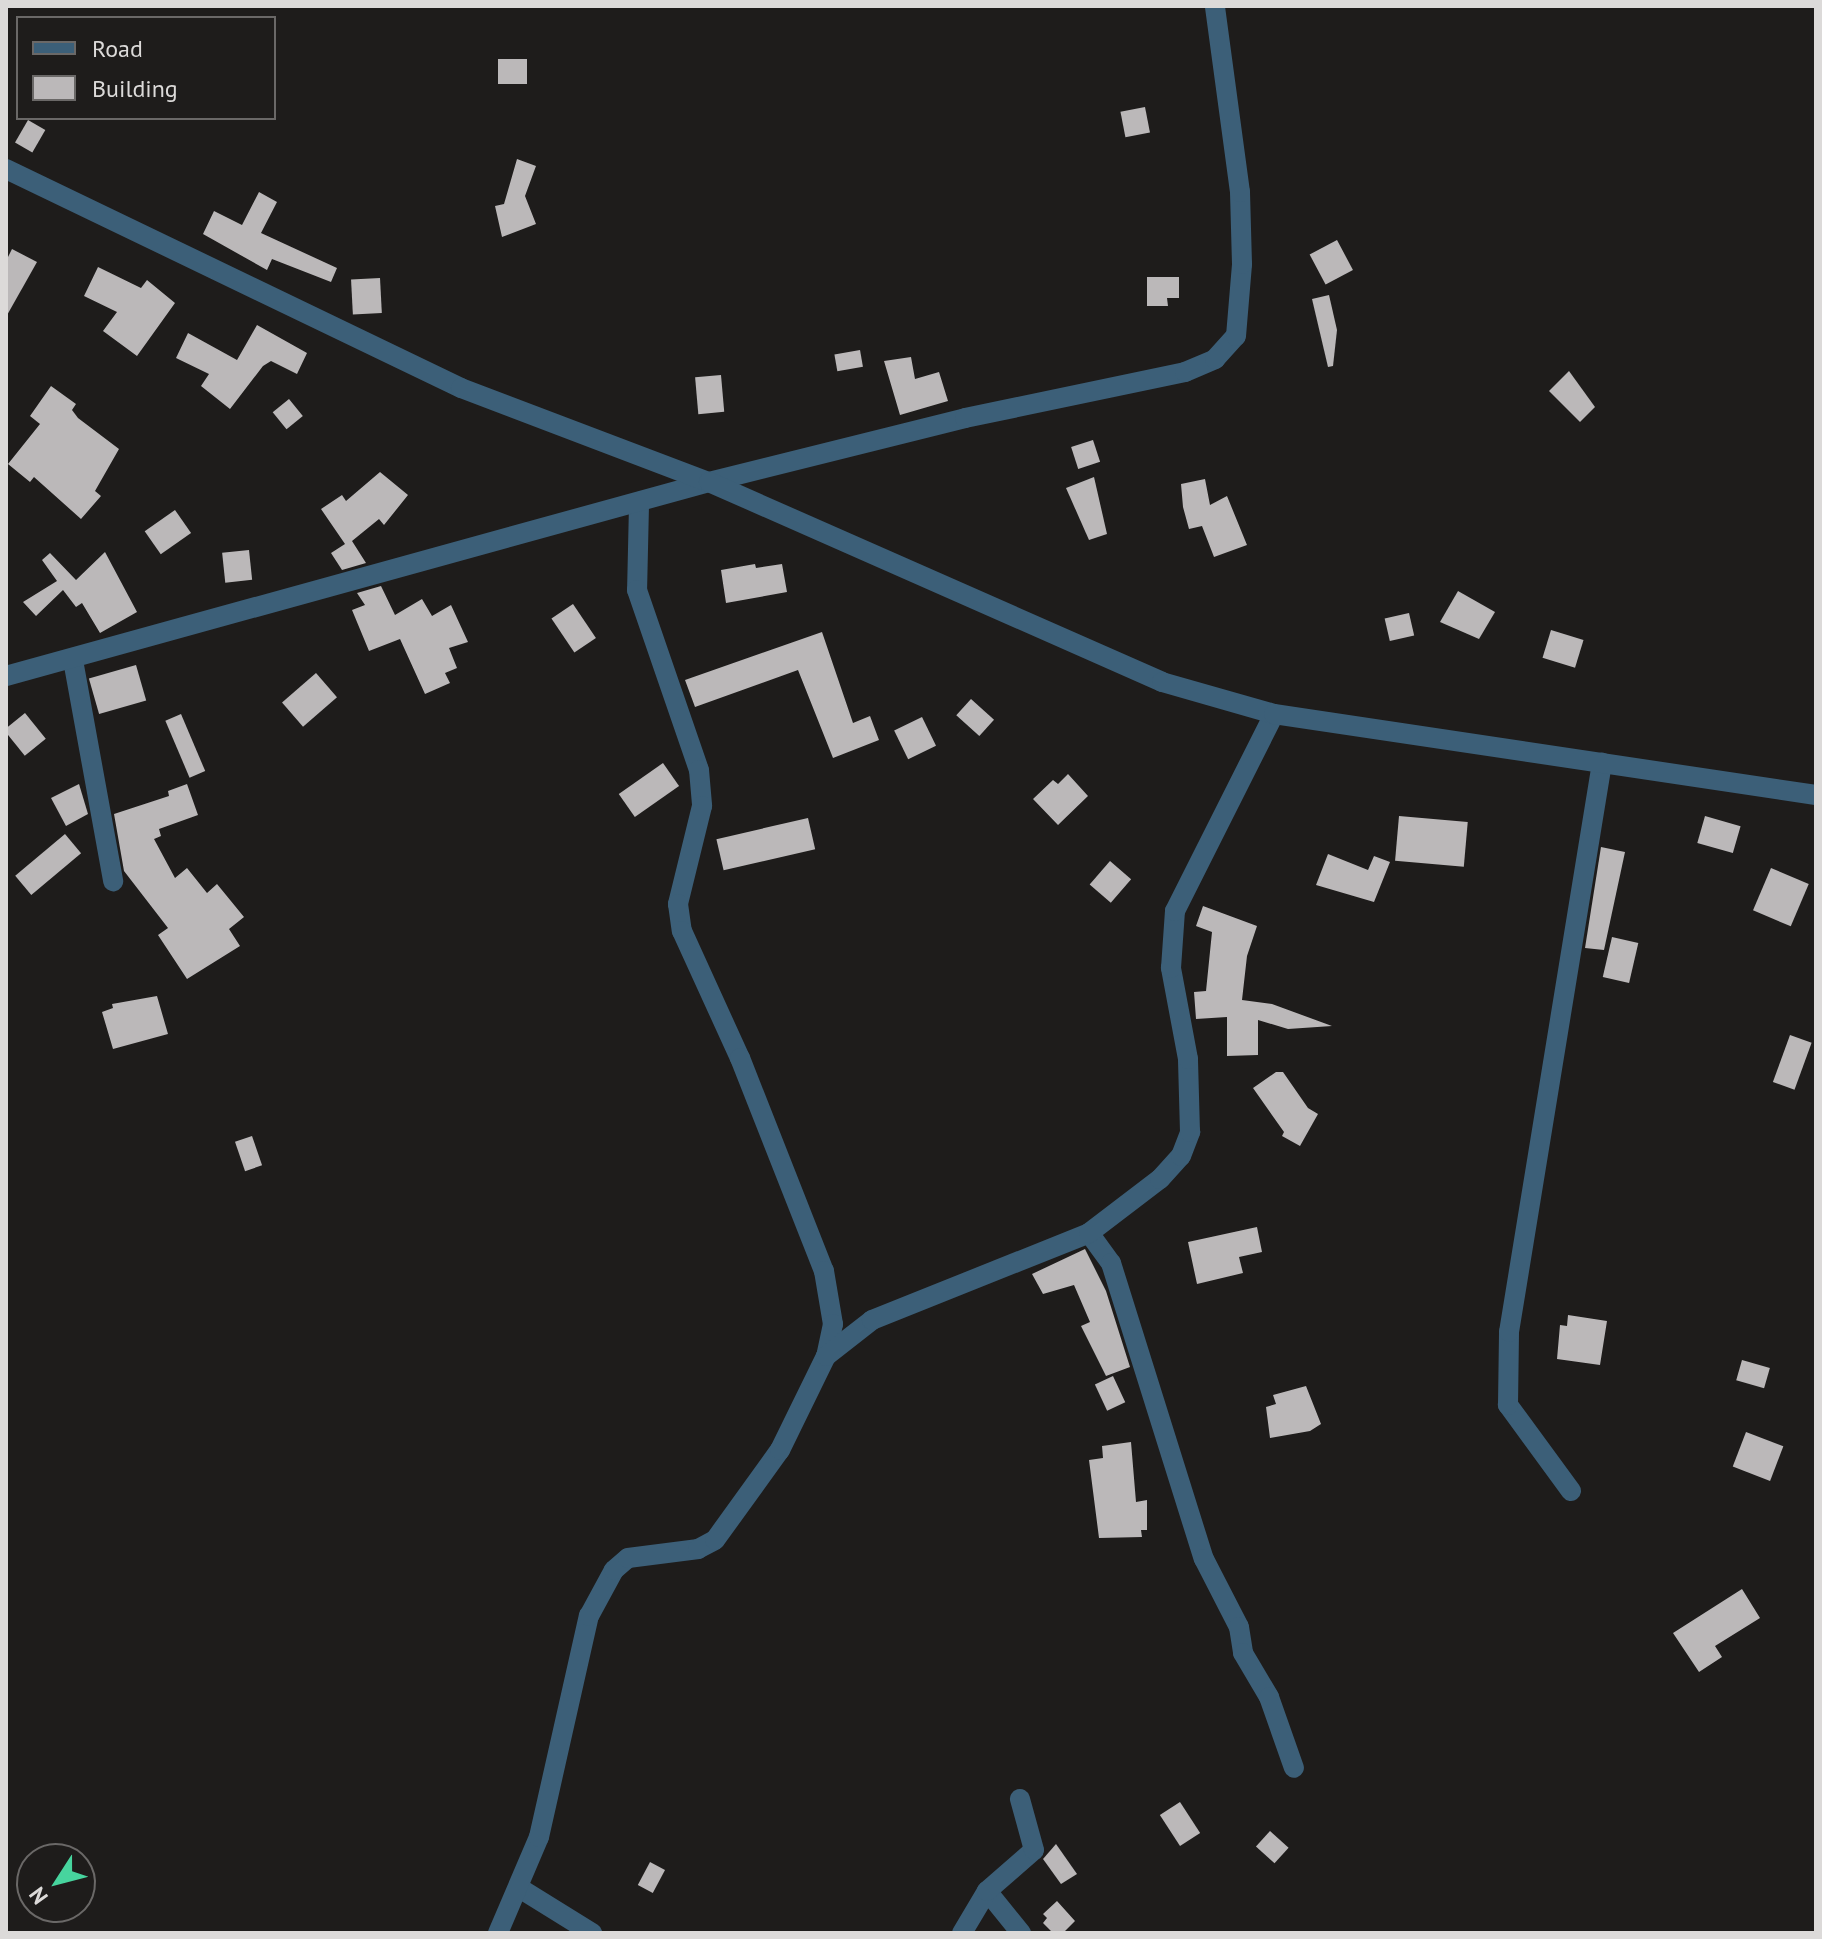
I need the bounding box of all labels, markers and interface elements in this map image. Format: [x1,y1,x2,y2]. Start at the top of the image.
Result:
legend [16,16,276,120]
text: Road [92,33,143,64]
text: Building [92,73,178,104]
north arrow [16,1843,96,1923]
text: N [23,1882,54,1910]

